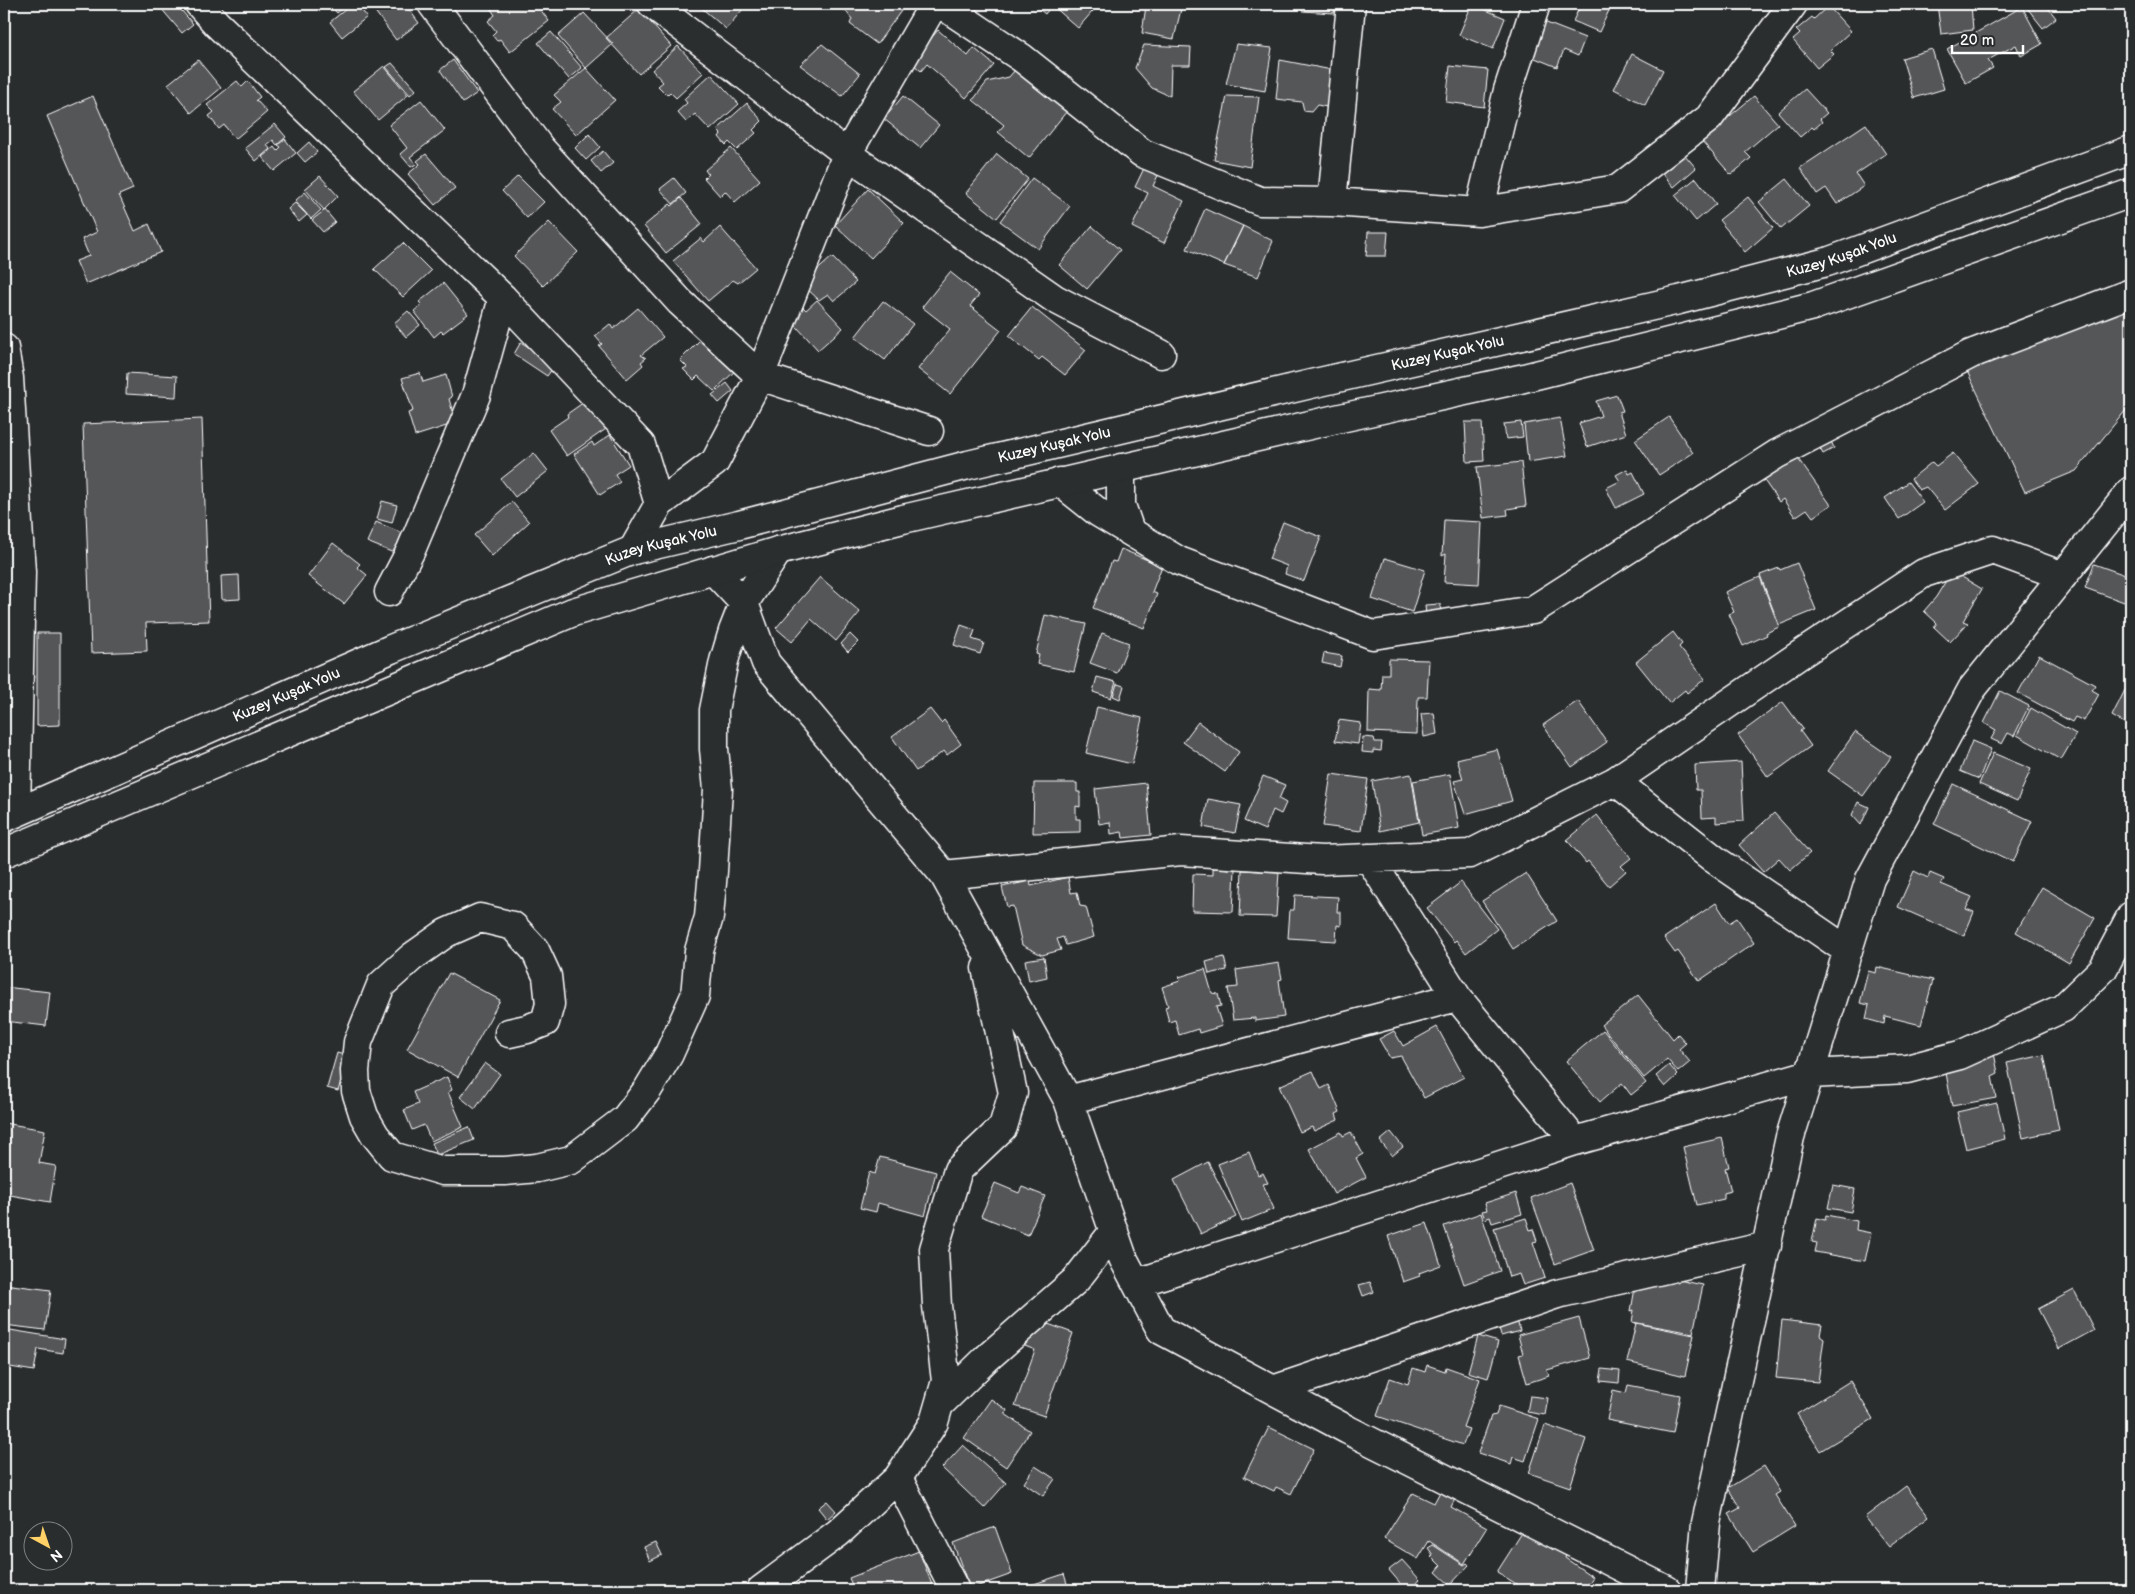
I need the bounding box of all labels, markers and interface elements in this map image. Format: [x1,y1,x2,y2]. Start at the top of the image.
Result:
scale bar [1952,22,2024,54]
text: 20 m [1960,31,1994,50]
street label: Kuzey Kuşak Yolu [1784,228,1899,282]
street label: Kuzey Kuşak Yolu [1389,331,1506,375]
street label: Kuzey Kuşak Yolu [996,423,1113,468]
street label: Kuzey Kuşak Yolu [602,522,719,570]
street label: Kuzey Kuşak Yolu [230,663,343,727]
north arrow [22,1522,72,1572]
text: N [47,1546,66,1565]

